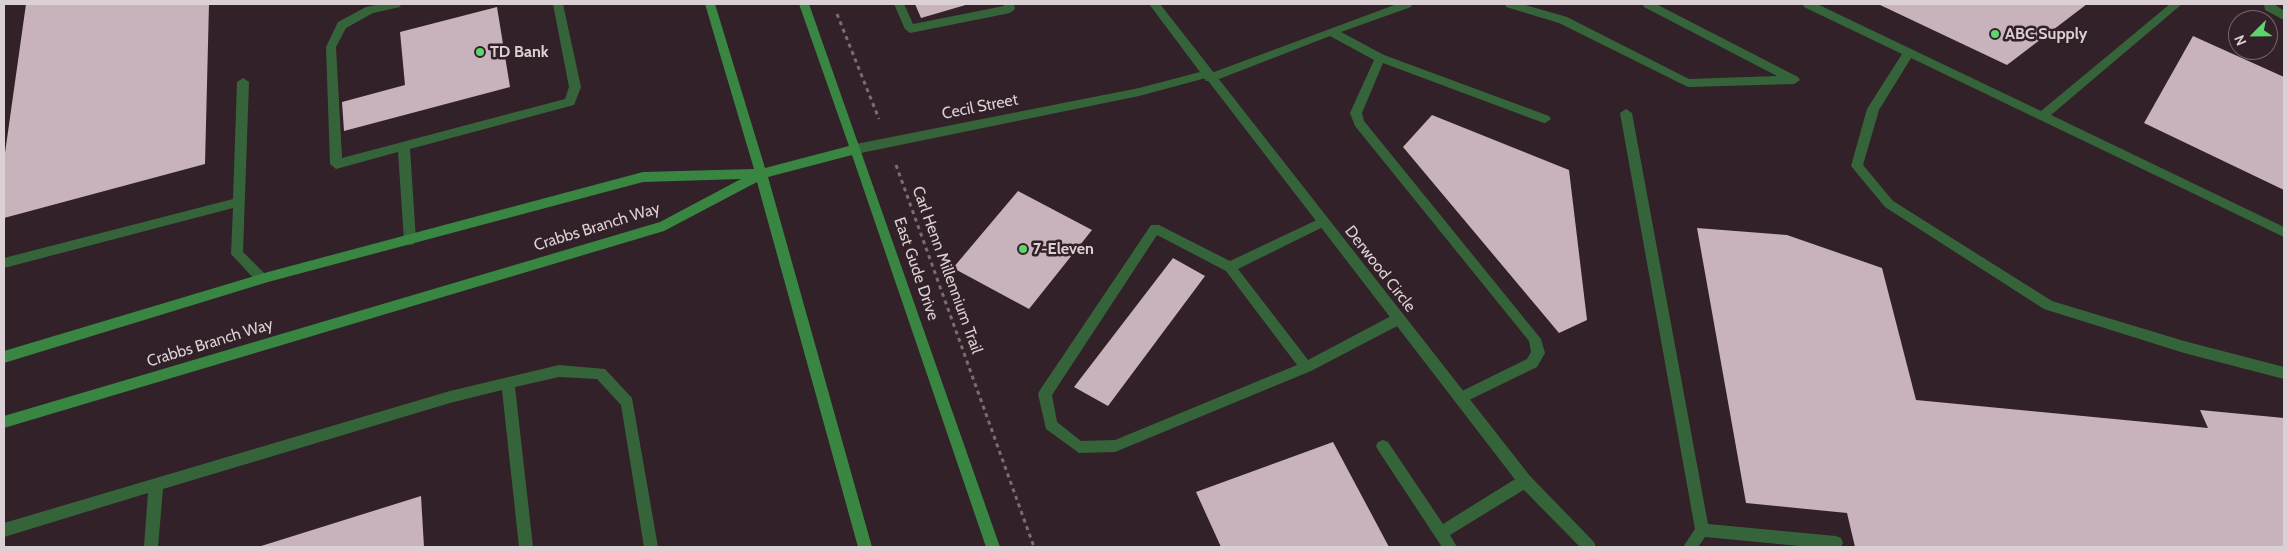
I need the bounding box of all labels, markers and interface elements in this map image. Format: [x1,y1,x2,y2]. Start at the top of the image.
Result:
north arrow [2228,10,2278,60]
place label: ABC Supply [2005,24,2087,44]
marker: ABC Supply [1989,28,2001,40]
text: N [2230,32,2250,49]
place label: TD Bank [490,42,549,62]
marker: TD Bank [474,46,486,58]
street label: Cecil Street [940,90,1020,124]
street label: Carl Henn Millennium Trail [908,184,986,356]
street label: Crabbs Branch Way [532,199,662,255]
street label: East Gude Drive [889,215,943,323]
street label: Derwood Circle [1340,222,1420,316]
place label: 7-Eleven [1033,239,1094,259]
marker: 7-Eleven [1017,243,1029,255]
street label: Crabbs Branch Way [145,315,275,371]

